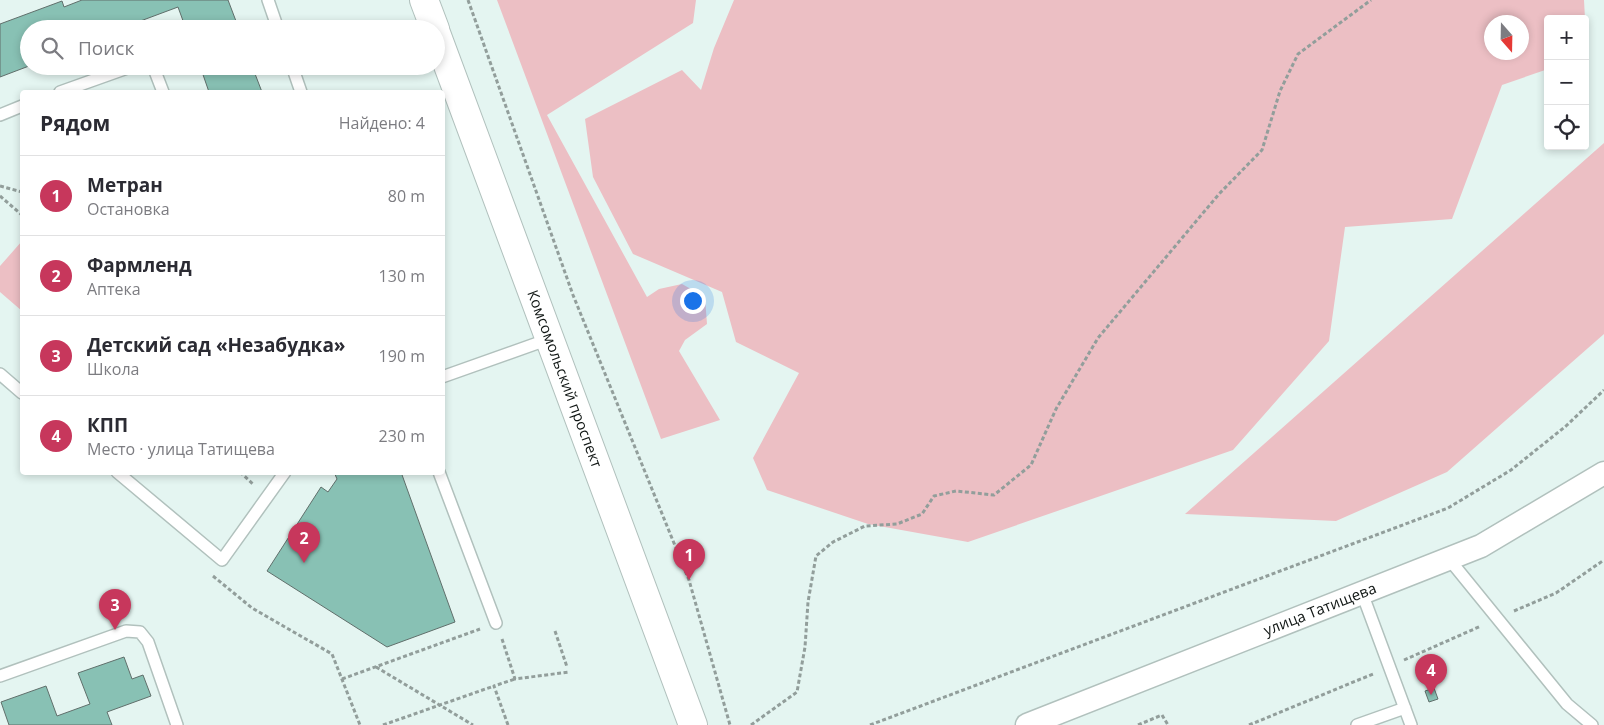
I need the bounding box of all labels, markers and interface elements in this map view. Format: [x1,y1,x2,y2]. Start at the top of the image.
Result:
north arrow [1484,15,1529,60]
map controls [1544,15,1589,150]
button: + [1544,15,1589,60]
search box [20,20,445,75]
icon: search [38,34,66,62]
text: Поиск [78,35,134,61]
button: − [1544,60,1589,105]
button: locate [1544,105,1589,150]
text: Рядом [40,109,110,137]
text: Найдено: 4 [339,112,425,134]
text: Метран [87,172,163,198]
text: 1 [51,185,61,207]
text: 80 m [388,185,425,207]
text: Остановка [87,198,170,220]
text: Фармленд [87,252,192,278]
text: 2 [51,265,61,287]
text: 130 m [379,265,425,287]
text: Аптека [87,278,141,300]
street label: Комсомольский проспект [523,287,608,470]
your location [680,288,706,314]
text: Детский сад «Незабудка» [87,332,346,358]
text: 3 [51,345,61,367]
text: 190 m [379,345,425,367]
text: Школа [87,358,139,380]
text: КПП [87,412,128,438]
text: 4 [51,425,61,447]
text: 230 m [379,425,425,447]
text: Место · улица Татищева [87,438,275,460]
pin: 2 [288,522,320,563]
pin: 1 [673,539,705,580]
street label: улица Татищева [1260,577,1379,640]
pin: 3 [99,589,131,630]
pin: 4 [1415,654,1447,695]

